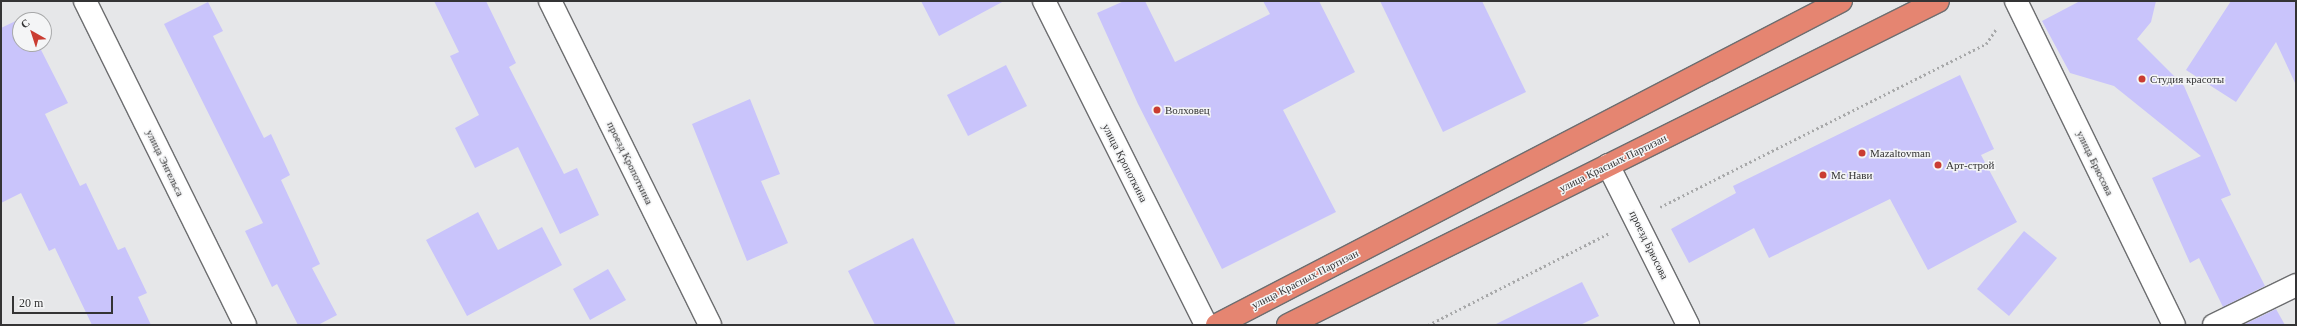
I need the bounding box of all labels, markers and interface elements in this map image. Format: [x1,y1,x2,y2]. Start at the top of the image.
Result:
north arrow [12,12,52,52]
text: С [18,16,32,31]
place label: Студия красоты [2150,72,2224,86]
marker: Студия красоты [2137,74,2147,84]
place label: Волховец [1165,103,1210,117]
marker: Волховец [1152,105,1162,115]
street label: проезд Кропоткина [604,119,656,207]
street label: улица Кропоткина [1100,122,1150,204]
street label: улица Энгельса [143,127,187,199]
street label: улица Брюсова [2074,129,2116,197]
street label: улица Красных Партизан [1557,131,1669,195]
place label: Mazaltovman [1870,146,1930,160]
marker: Mazaltovman [1857,148,1867,158]
place label: Арт-строй [1946,158,1994,172]
marker: Арт-строй [1933,160,1943,170]
place label: Мс Нави [1831,168,1872,182]
marker: Мс Нави [1818,170,1828,180]
street label: проезд Брюсова [1627,208,1671,282]
street label: улица Красных Партизан [1249,246,1361,312]
scale bar [14,288,115,314]
text: 20 m [19,296,43,310]

